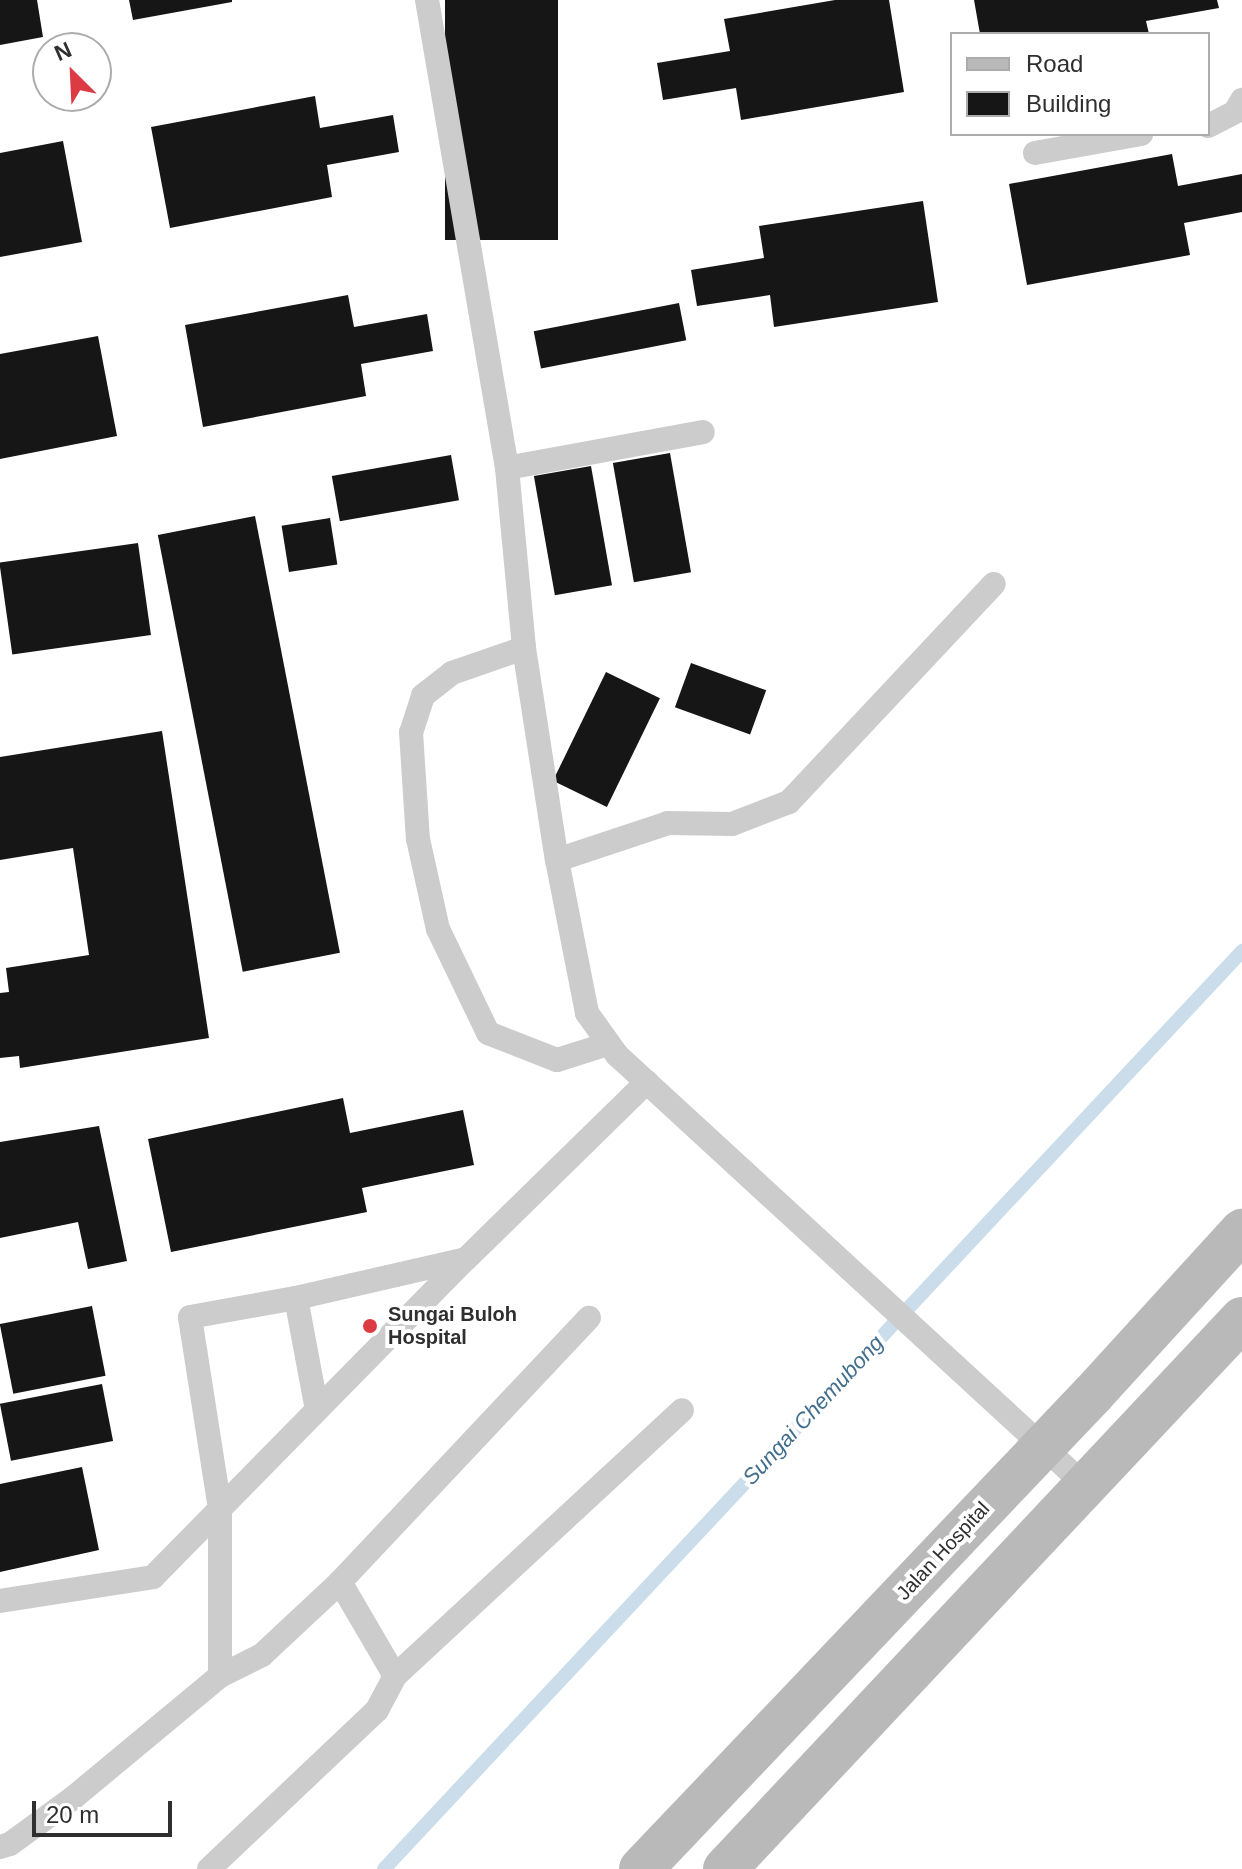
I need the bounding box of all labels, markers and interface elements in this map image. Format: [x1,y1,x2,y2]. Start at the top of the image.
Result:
north arrow [32,32,112,112]
legend [950,32,1210,136]
text: N [50,37,75,66]
text: Road [1026,50,1083,77]
text: Building [1026,90,1111,117]
place label: Sungai Buloh Hospital [388,1302,517,1349]
marker: Sungai Buloh Hospital [359,1315,381,1337]
water label: Sungai Chemubong [737,1330,889,1490]
street label: Jalan Hospital [891,1497,995,1605]
scale bar [36,1785,176,1835]
text: 20 m [46,1801,99,1828]

